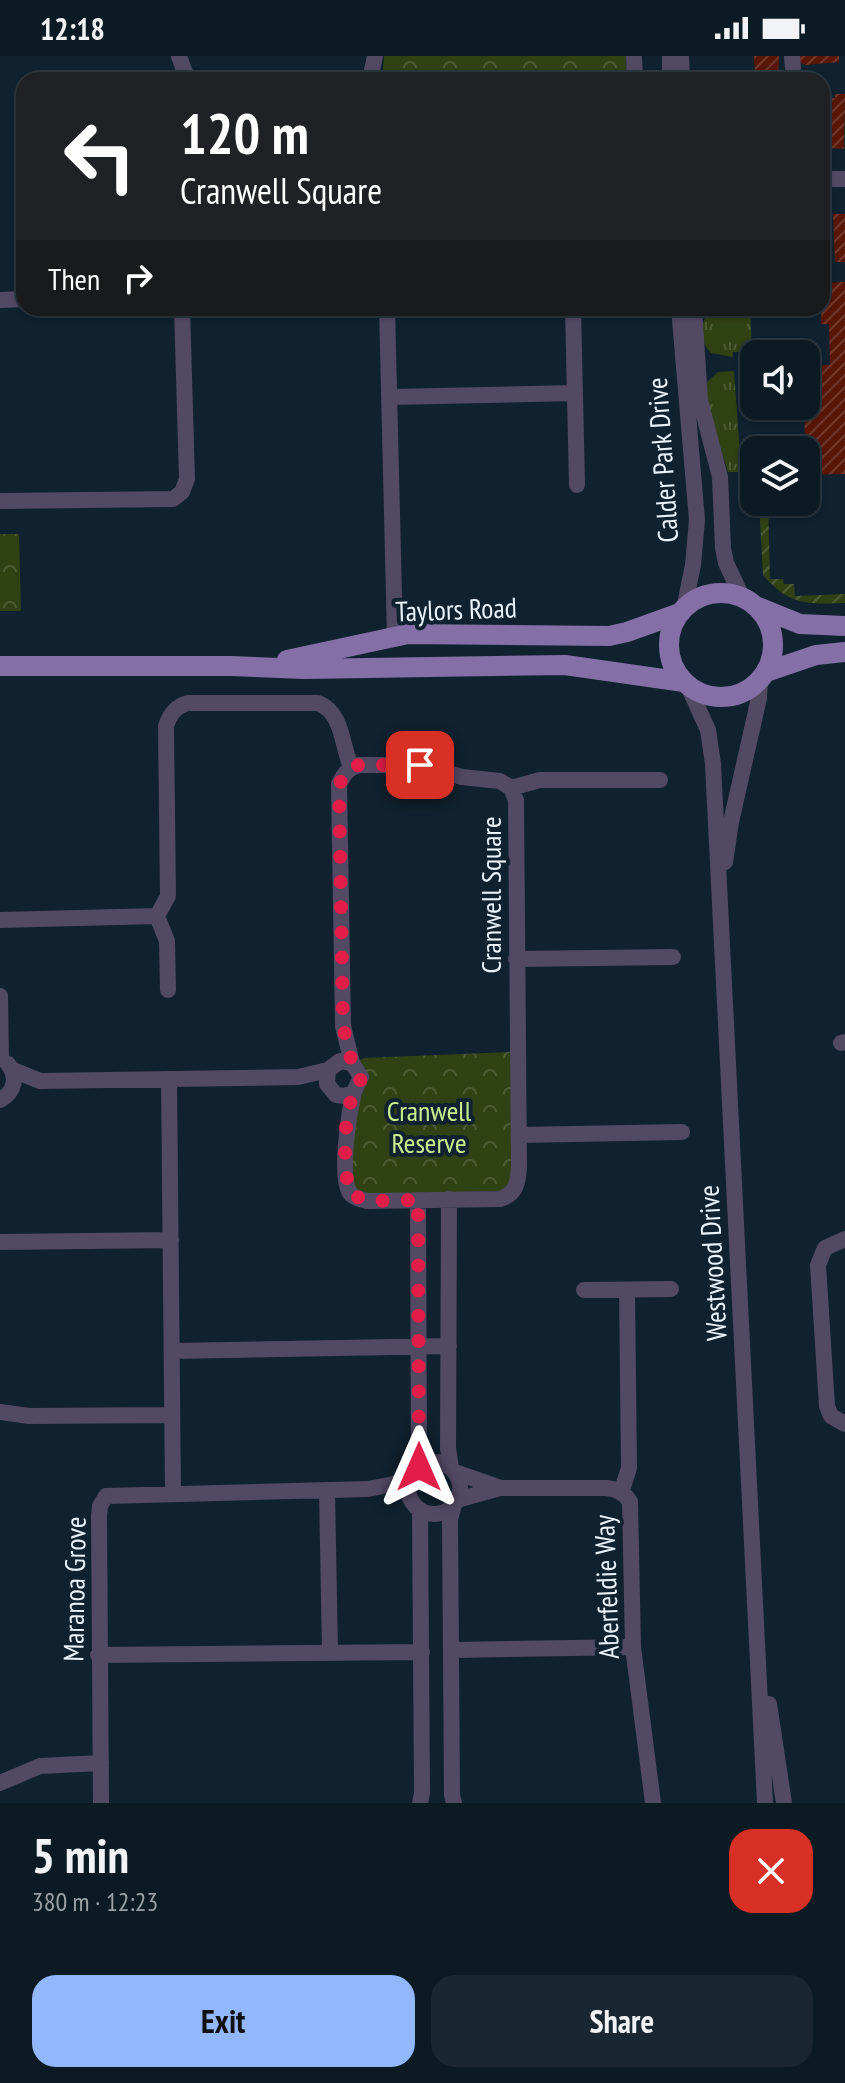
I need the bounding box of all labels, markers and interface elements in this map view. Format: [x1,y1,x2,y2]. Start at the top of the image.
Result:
text: 12:18 [40,9,105,48]
text: 120 m [180,97,309,169]
icon: left [48,104,152,208]
text: Cranwell Square [180,167,382,214]
icon: right [116,256,160,300]
text: Then [48,259,100,298]
map controls [740,340,820,516]
button: sound [740,340,820,420]
street label: Calder Park Drive [638,376,686,544]
button: layers [740,436,820,516]
street label: Taylors Road [395,588,517,630]
pin [386,731,454,799]
icon: arrive [398,743,442,787]
street label: Cranwell Square [472,816,509,974]
park label: Cranwell Reserve [387,1092,472,1161]
street label: Westwood Drive [689,1184,735,1342]
position arrow [377,1425,461,1509]
street label: Aberfeldie Way [585,1514,627,1660]
street label: Maranoa Grove [54,1516,94,1662]
text: 5 min [32,1824,129,1886]
button: close [729,1829,813,1913]
text: 380 m · 12:23 [32,1885,158,1918]
button: Exit [32,1975,415,2067]
button: Share [431,1975,813,2067]

